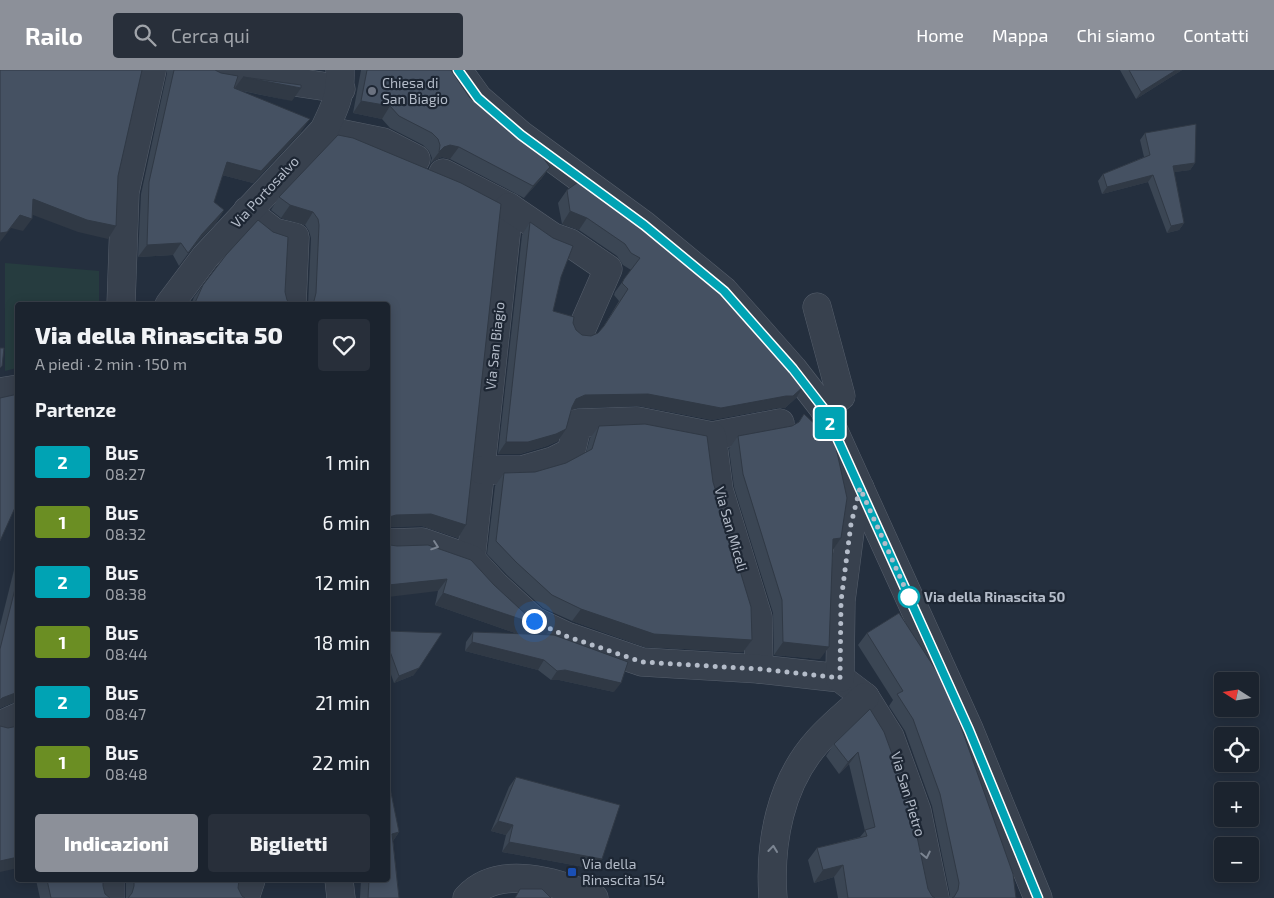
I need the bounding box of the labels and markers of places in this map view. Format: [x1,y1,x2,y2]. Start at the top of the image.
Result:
place label: Chiesa di San Biagio [382,74,448,107]
marker: Chiesa di San Biagio [366,85,378,97]
marker: Via della Rinascita 50 [898,586,920,608]
place label: Via della Rinascita 50 [924,588,1065,605]
place label: Via della Rinascita 154 [582,855,665,888]
marker: Via della Rinascita 154 [566,866,578,878]

